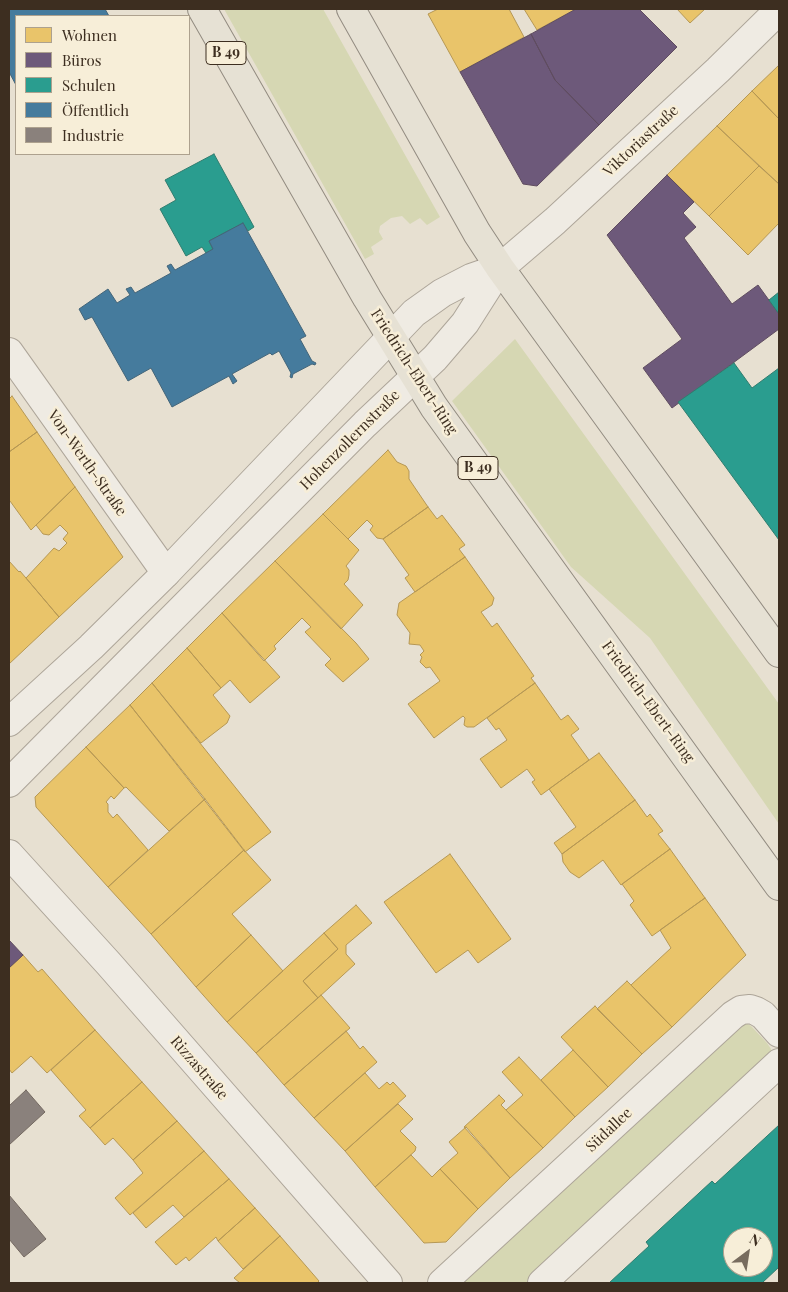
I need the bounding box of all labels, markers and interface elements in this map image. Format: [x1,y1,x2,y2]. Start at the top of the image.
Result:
legend [15,15,190,155]
text: Wohnen [62,25,117,45]
road number: B 49 [206,42,246,64]
text: Büros [62,50,101,70]
text: Schulen [62,75,116,95]
text: Öffentlich [62,100,129,120]
street label: Viktoriastraße [600,102,682,180]
text: Industrie [62,125,124,145]
street label: Friedrich-Ebert-Ring [367,306,461,438]
street label: Hohenzollernstraße [296,386,404,494]
street label: Von-Werth-Straße [44,407,130,519]
road number: B 49 [458,456,498,479]
street label: Friedrich-Ebert-Ring [598,638,698,766]
street label: Rizzastraße [166,1033,232,1103]
street label: Südallee [582,1104,636,1156]
north arrow [723,1227,773,1277]
text: N [746,1229,765,1250]

